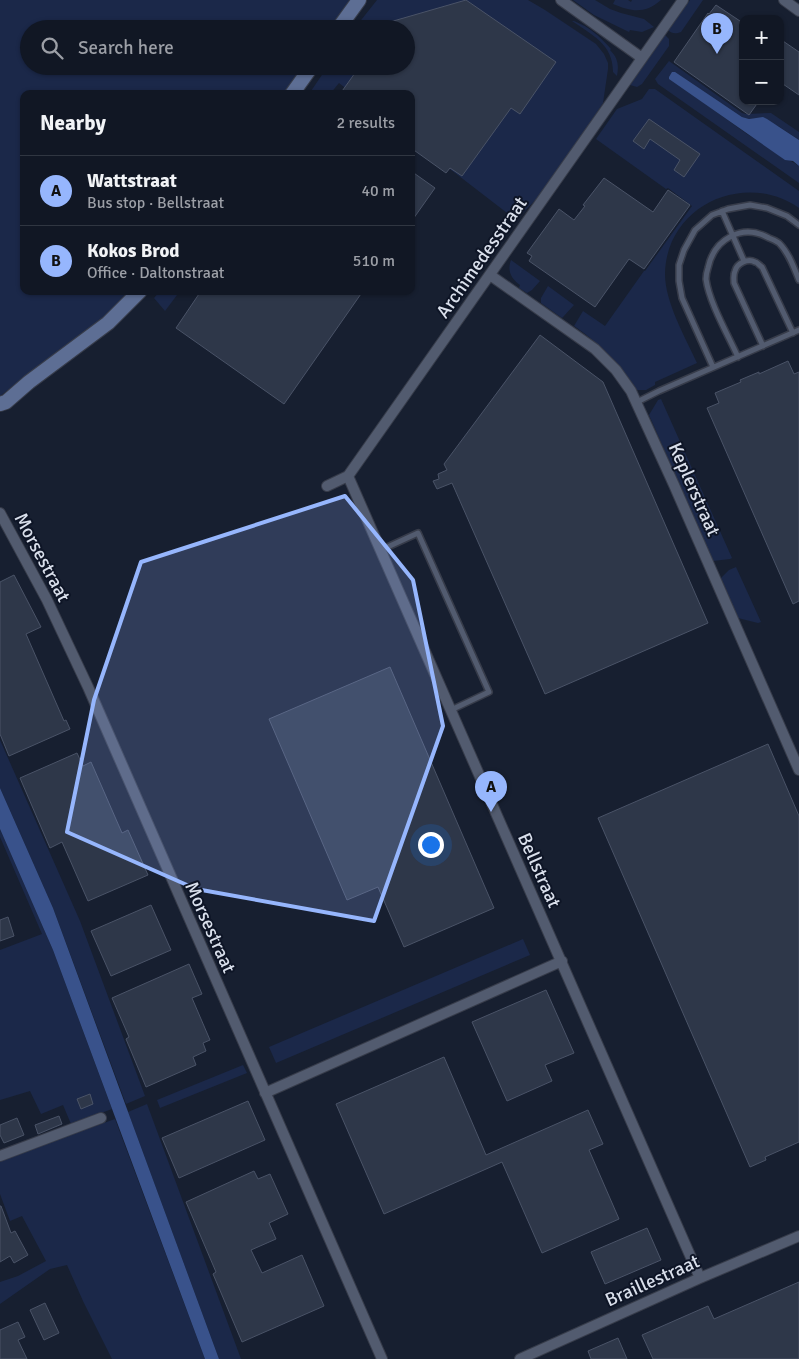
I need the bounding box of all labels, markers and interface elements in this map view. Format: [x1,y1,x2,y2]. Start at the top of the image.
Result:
pin: B [701,13,733,54]
map controls [739,15,784,105]
button: + [739,15,784,60]
search box [20,20,415,75]
icon: search [38,34,66,62]
text: Search here [78,36,174,60]
button: − [739,60,784,105]
text: Nearby [40,110,106,136]
text: 2 results [336,113,395,133]
text: Wattstraat [87,169,177,193]
text: A [51,181,61,201]
text: 40 m [361,181,395,201]
street label: Archimedesstraat [431,192,533,323]
text: Bus stop · Bellstraat [87,193,224,213]
text: Kokos Brod [87,239,180,263]
text: B [51,251,61,271]
text: 510 m [353,251,395,271]
text: Office · Daltonstraat [87,263,224,283]
street label: Keplerstraat [663,439,726,540]
street label: Morsestraat [9,509,76,606]
pin: A [475,771,507,812]
street label: Bellstraat [512,829,566,912]
your location [418,832,444,858]
street label: Morsestraat [179,878,241,977]
street label: Braillestraat [602,1249,704,1312]

